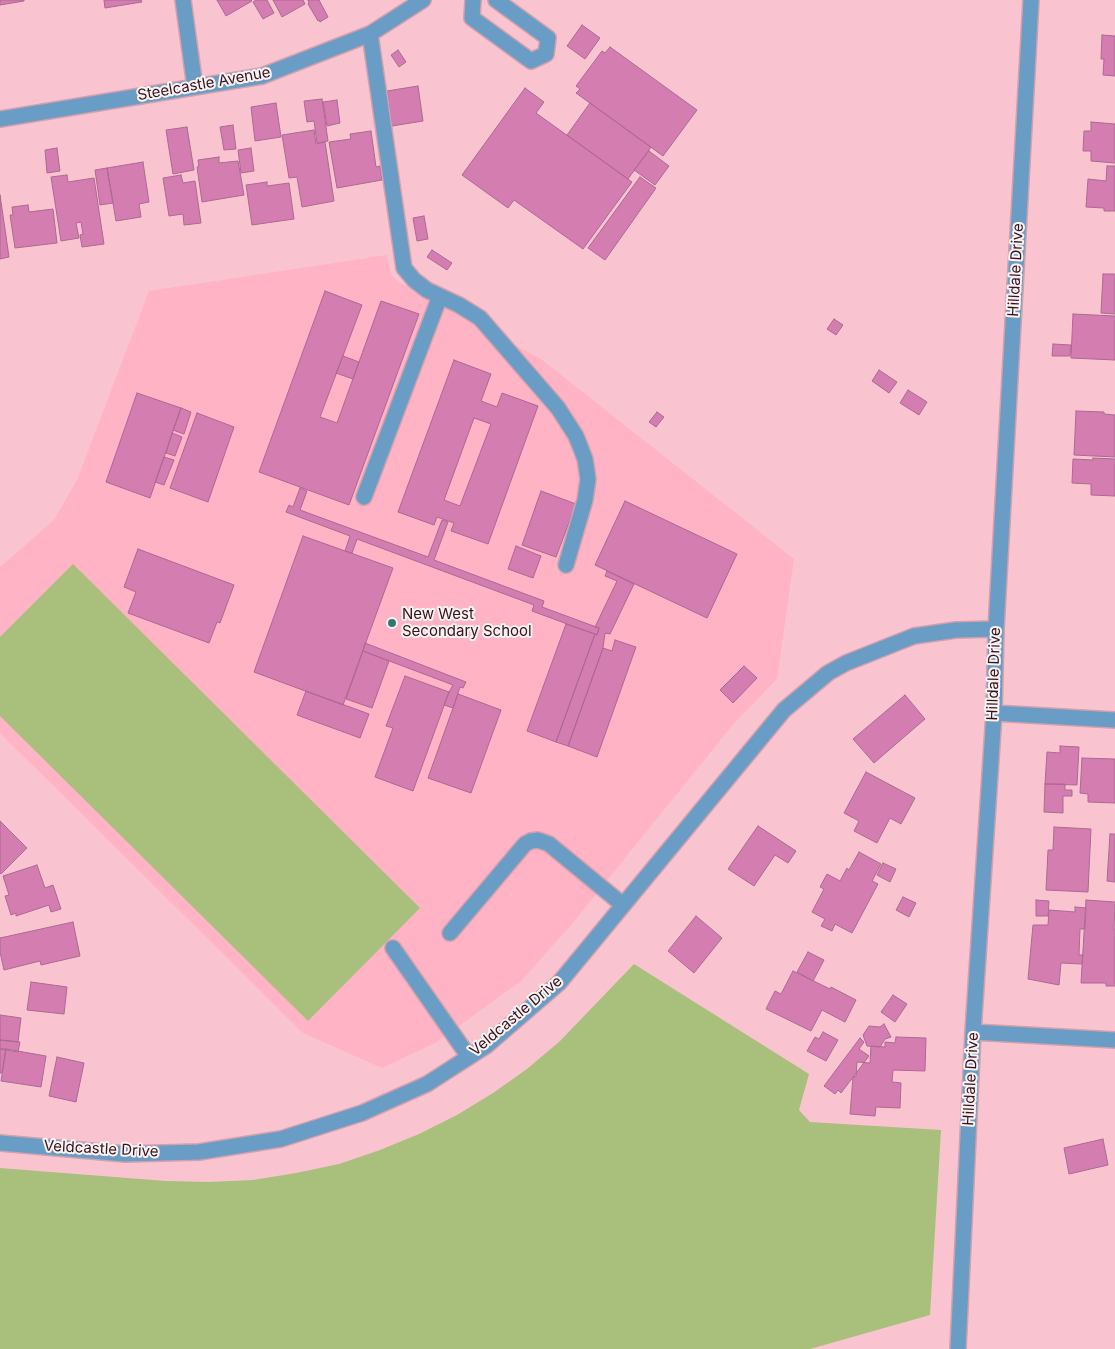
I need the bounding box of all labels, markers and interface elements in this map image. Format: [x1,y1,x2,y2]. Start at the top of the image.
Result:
street label: Steelcastle Avenue [136,63,272,105]
street label: Hilldale Drive [1005,223,1027,317]
place label: New West Secondary School [402,605,532,640]
marker: New West Secondary School [386,617,398,629]
street label: Hilldale Drive [983,627,1005,721]
street label: Veldcastle Drive [466,972,566,1060]
street label: Hilldale Drive [960,1032,982,1126]
street label: Veldcastle Drive [43,1137,159,1161]

